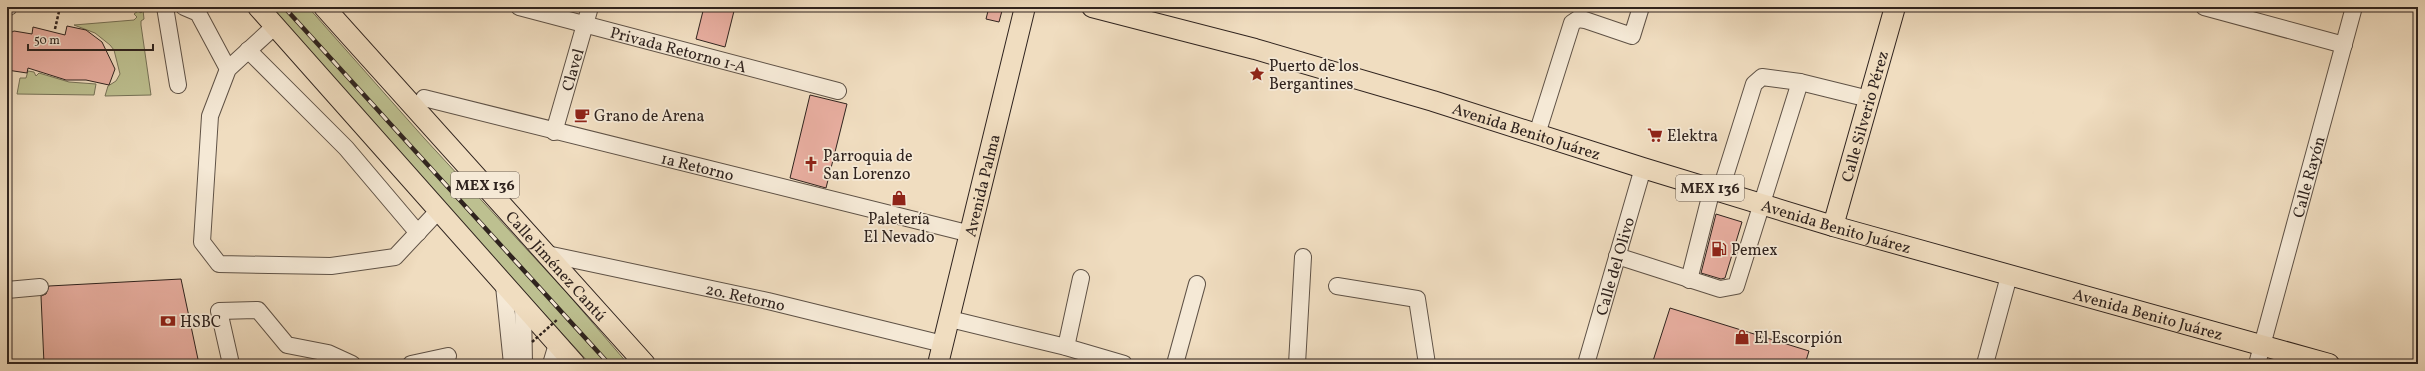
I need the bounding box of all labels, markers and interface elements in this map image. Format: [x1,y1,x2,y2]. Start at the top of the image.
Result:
street label: Privada Retorno 1-A [607,22,749,79]
scale bar [28,26,153,52]
text: 50 m [34,33,60,49]
street label: Clavel [557,46,591,94]
street label: Calle Silverio Pérez [1837,49,1895,185]
place label: Puerto de los Bergantines [1269,56,1359,96]
place icon: Puerto de los Bergantines [1248,65,1266,83]
street label: Avenida Benito Juárez [1449,99,1603,167]
cafe icon: Grano de Arena [573,106,591,124]
place label: Grano de Arena [594,106,705,128]
supermarket icon: Elektra [1646,126,1664,144]
place label: Elektra [1667,126,1718,148]
street label: Avenida Palma [960,132,1007,239]
street label: Calle Rayón [2288,134,2331,221]
place label: Parroquia de San Lorenzo [823,146,913,186]
street label: 1a Retorno [658,148,736,188]
church icon: Parroquia de San Lorenzo [802,155,820,173]
road number: MEX 136 [451,172,519,198]
road number: MEX 136 [1676,175,1744,201]
shop icon: Paletería El Nevado [890,189,908,207]
street label: Avenida Benito Juárez [1758,196,1913,260]
street label: Calle Jiménez Cantú [500,207,611,327]
place label: Paletería El Nevado [864,209,934,249]
street label: Calle del Olivo [1592,215,1641,318]
fuel station icon: Pemex [1710,240,1728,258]
place label: Pemex [1731,240,1778,262]
street label: 2o. Retorno [703,279,787,318]
street label: Avenida Benito Juárez [2070,284,2225,347]
bank icon: HSBC [159,312,177,330]
place label: HSBC [180,312,221,334]
shop icon: El Escorpión [1733,328,1751,346]
place label: El Escorpión [1754,328,1842,350]

